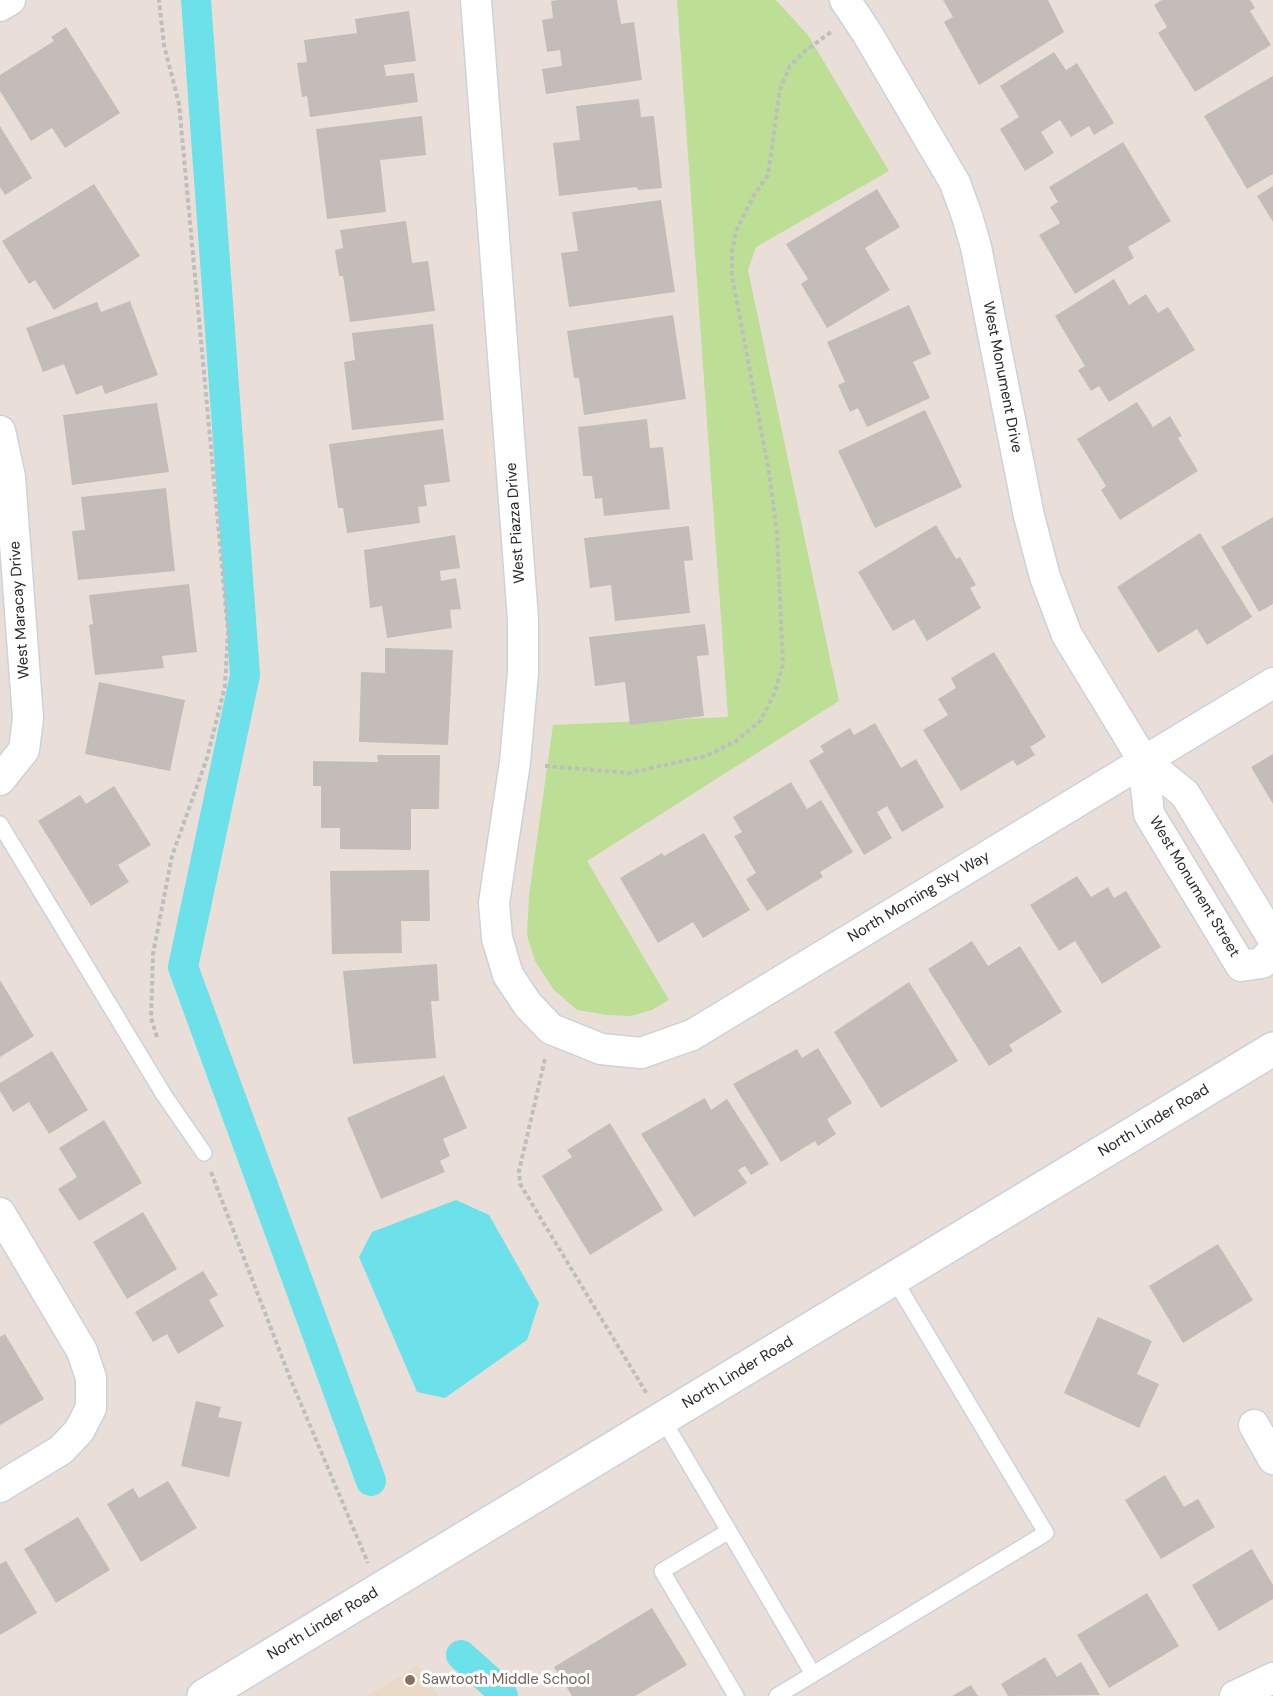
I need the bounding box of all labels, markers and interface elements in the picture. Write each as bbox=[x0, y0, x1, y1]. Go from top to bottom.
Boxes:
street label: West Monument Drive bbox=[978, 300, 1026, 454]
street label: West Piazza Drive bbox=[503, 462, 529, 584]
street label: West Maracay Drive bbox=[6, 540, 34, 680]
street label: West Monument Street bbox=[1145, 813, 1243, 961]
street label: North Morning Sky Way bbox=[845, 848, 993, 946]
street label: North Linder Road bbox=[1095, 1081, 1213, 1161]
street label: North Linder Road bbox=[679, 1333, 797, 1413]
street label: North Linder Road bbox=[264, 1584, 382, 1664]
place label: Sawtooth Middle School bbox=[422, 1671, 590, 1689]
marker: Sawtooth Middle School bbox=[403, 1673, 417, 1687]

